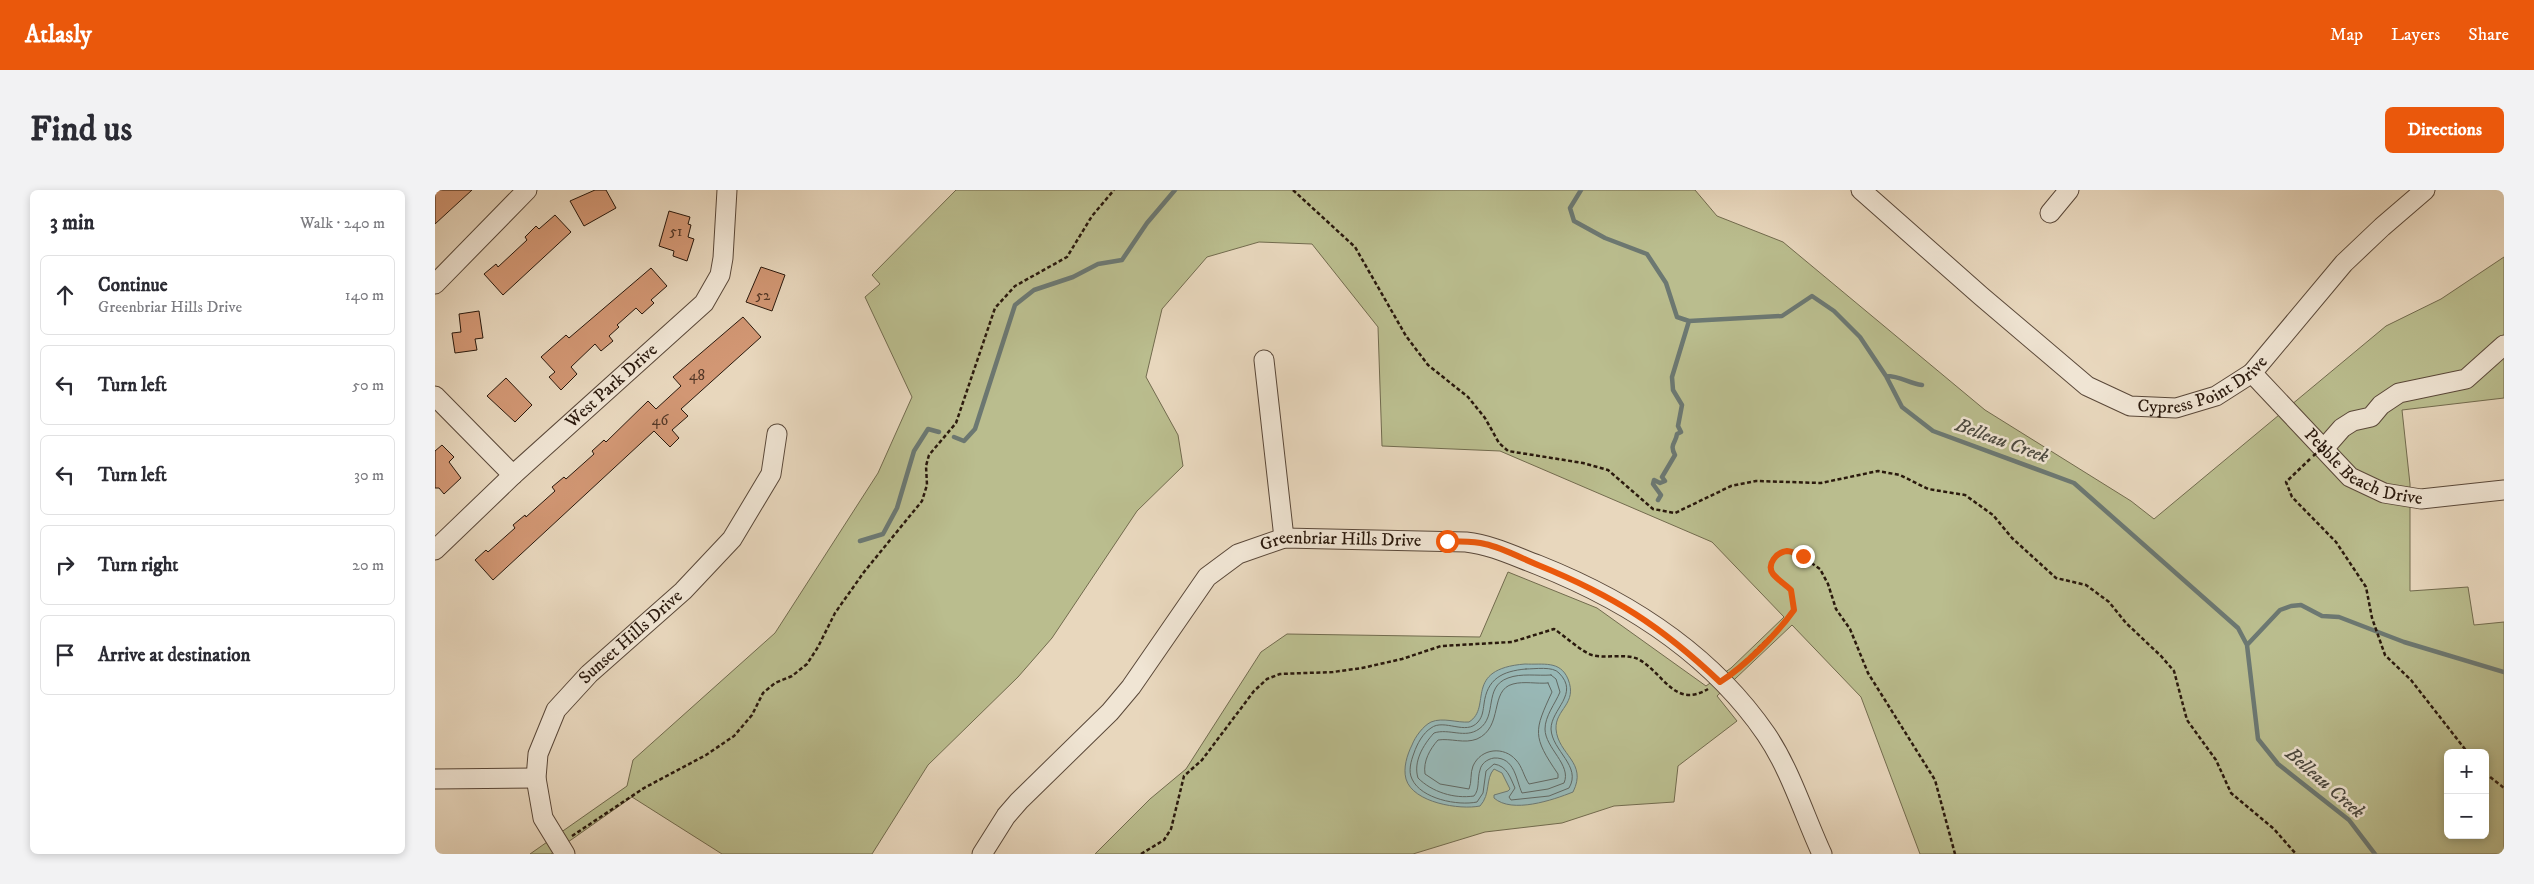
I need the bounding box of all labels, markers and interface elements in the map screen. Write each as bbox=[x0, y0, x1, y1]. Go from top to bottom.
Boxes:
text: Atlasly bbox=[25, 20, 92, 50]
text: Map bbox=[2330, 24, 2363, 46]
text: Layers bbox=[2391, 24, 2440, 46]
text: Share bbox=[2468, 24, 2509, 46]
button: Directions bbox=[2385, 107, 2504, 153]
text: Find us bbox=[30, 108, 132, 152]
text: 3 min bbox=[50, 210, 95, 236]
text: Walk · 240 m bbox=[300, 213, 385, 233]
house number: 51 bbox=[670, 222, 682, 241]
text: Continue bbox=[98, 274, 168, 297]
icon: ahead bbox=[51, 281, 79, 309]
text: 140 m bbox=[345, 285, 384, 305]
house number: 52 bbox=[756, 286, 771, 305]
text: Greenbriar Hills Drive bbox=[98, 297, 242, 317]
street label: West Park Drive bbox=[560, 339, 662, 434]
street label: Cypress Point Drive bbox=[2137, 351, 2273, 419]
house number: 48 bbox=[689, 366, 705, 385]
icon: left bbox=[51, 371, 79, 399]
text: Turn left bbox=[98, 374, 167, 397]
text: 50 m bbox=[352, 375, 384, 395]
house number: 46 bbox=[652, 411, 669, 430]
water label: Belleau Creek bbox=[1951, 413, 2052, 468]
street label: Pebble Beach Drive bbox=[2299, 424, 2424, 510]
icon: left bbox=[51, 461, 79, 489]
text: Turn left bbox=[98, 464, 167, 487]
text: 30 m bbox=[354, 465, 384, 485]
street label: Greenbriar Hills Drive bbox=[1257, 527, 1422, 557]
route start bbox=[1436, 530, 1459, 553]
route end bbox=[1792, 545, 1815, 568]
icon: right bbox=[51, 551, 79, 579]
text: Turn right bbox=[98, 554, 178, 577]
text: 20 m bbox=[352, 555, 384, 575]
street label: Sunset Hills Drive bbox=[574, 585, 687, 689]
icon: arrive bbox=[51, 641, 79, 669]
text: Arrive at destination bbox=[98, 644, 250, 667]
water label: Belleau Creek bbox=[2280, 742, 2369, 824]
map controls bbox=[2444, 749, 2489, 839]
button: + bbox=[2444, 749, 2489, 794]
button: − bbox=[2444, 794, 2489, 839]

